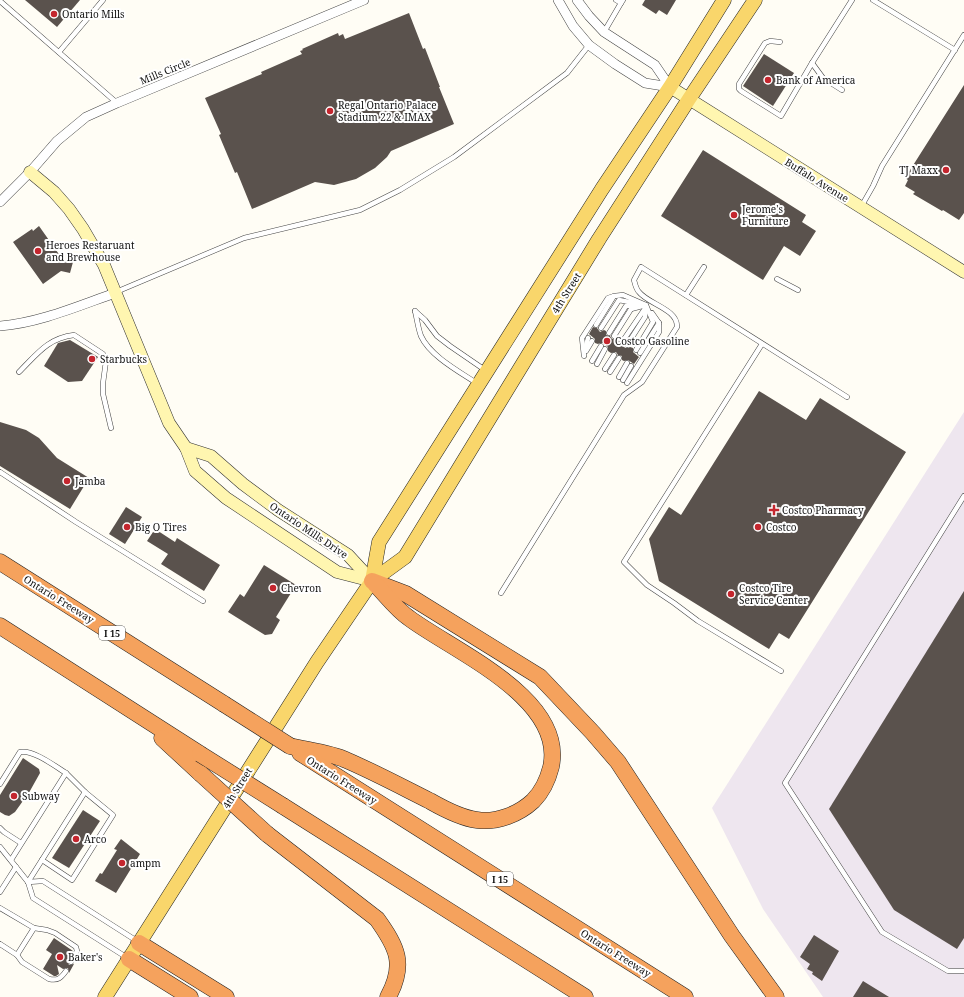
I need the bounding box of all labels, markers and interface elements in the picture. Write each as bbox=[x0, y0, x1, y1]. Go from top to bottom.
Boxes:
place label: Ontario Mills bbox=[62, 7, 125, 21]
marker: Ontario Mills bbox=[49, 9, 59, 19]
street label: Mills Circle bbox=[138, 55, 192, 87]
place label: Bank of America bbox=[776, 73, 856, 87]
marker: Bank of America bbox=[763, 75, 773, 85]
place label: Regal Ontario Palace Stadium 22 & IMAX bbox=[338, 98, 437, 124]
marker: Regal Ontario Palace Stadium 22 & IMAX bbox=[325, 106, 335, 116]
street label: Buffalo Avenue bbox=[782, 155, 852, 205]
place label: TJ Maxx bbox=[899, 163, 938, 177]
marker: TJ Maxx bbox=[941, 165, 951, 175]
place label: Jerome's Furniture bbox=[741, 202, 789, 228]
marker: Jerome's Furniture bbox=[729, 210, 739, 220]
place label: Heroes Restaruant and Brewhouse bbox=[46, 238, 135, 264]
marker: Heroes Restaruant and Brewhouse bbox=[33, 246, 43, 256]
street label: 4th Street bbox=[548, 269, 584, 316]
place label: Costco Gasoline bbox=[615, 334, 689, 348]
marker: Costco Gasoline bbox=[602, 336, 612, 346]
place label: Starbucks bbox=[100, 352, 148, 366]
marker: Starbucks bbox=[87, 354, 97, 364]
place label: Jamba bbox=[74, 474, 106, 488]
marker: Jamba bbox=[62, 476, 72, 486]
street label: Ontario Mills Drive bbox=[267, 499, 351, 561]
place label: Costco Pharmacy bbox=[782, 503, 864, 517]
marker: Costco Pharmacy bbox=[769, 505, 779, 515]
place label: Big O Tires bbox=[135, 520, 187, 534]
place label: Costco bbox=[766, 520, 797, 534]
marker: Big O Tires bbox=[122, 522, 132, 532]
marker: Costco bbox=[753, 522, 763, 532]
street label: Ontario Freeway bbox=[21, 572, 97, 626]
place label: Chevron bbox=[281, 581, 322, 595]
place label: Costco Tire Service Center bbox=[739, 581, 808, 607]
marker: Chevron bbox=[268, 583, 278, 593]
marker: Costco Tire Service Center bbox=[726, 589, 736, 599]
road number: I 15 bbox=[99, 626, 125, 640]
street label: Ontario Freeway bbox=[304, 753, 380, 807]
street label: 4th Street bbox=[219, 764, 255, 811]
place label: Subway bbox=[22, 789, 60, 803]
marker: Subway bbox=[9, 791, 19, 801]
place label: Arco bbox=[84, 832, 107, 846]
marker: Arco bbox=[71, 834, 81, 844]
place label: ampm bbox=[130, 856, 161, 870]
marker: ampm bbox=[117, 858, 127, 868]
road number: I 15 bbox=[487, 872, 513, 886]
street label: Ontario Freeway bbox=[578, 926, 654, 980]
place label: Baker's bbox=[68, 950, 103, 964]
marker: Baker's bbox=[55, 952, 65, 962]

